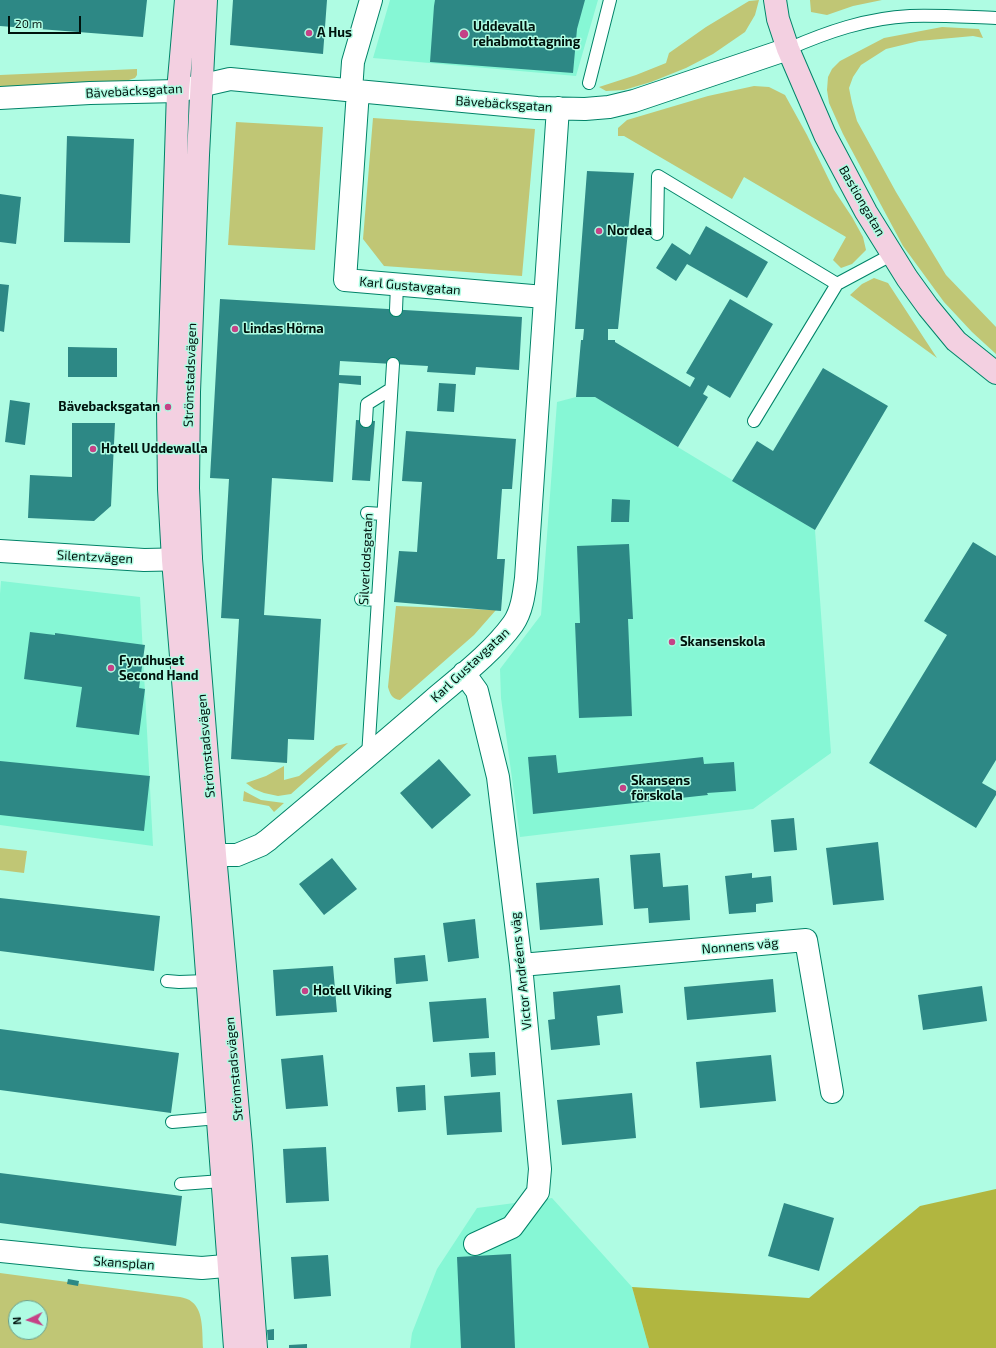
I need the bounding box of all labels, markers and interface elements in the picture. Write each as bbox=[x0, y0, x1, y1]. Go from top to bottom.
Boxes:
scale bar bbox=[10, 8, 83, 34]
text: 20 m bbox=[15, 16, 42, 30]
place label: Uddevalla rehabmottagning bbox=[473, 19, 580, 50]
place label: A Hus bbox=[317, 25, 352, 41]
marker: A Hus bbox=[304, 28, 314, 38]
marker: Uddevalla rehabmottagning bbox=[458, 28, 470, 40]
street label: Bävebäcksgatan bbox=[85, 81, 183, 101]
street label: Bävebäcksgatan bbox=[455, 93, 553, 115]
street label: Bastiongatan bbox=[836, 163, 888, 239]
place label: Nordea bbox=[607, 223, 652, 239]
marker: Nordea bbox=[594, 226, 604, 236]
street label: Karl Gustavgatan bbox=[359, 274, 461, 298]
place label: Lindas Hörna bbox=[243, 321, 324, 337]
street label: Strömstadsvägen bbox=[180, 323, 200, 427]
marker: Lindas Hörna bbox=[230, 324, 240, 334]
place label: Bävebacksgatan bbox=[58, 399, 160, 415]
marker: Bävebacksgatan bbox=[163, 402, 173, 412]
place label: Hotell Uddewalla bbox=[101, 441, 208, 457]
marker: Hotell Uddewalla bbox=[88, 444, 98, 454]
street label: Silverlodsgatan bbox=[356, 512, 376, 606]
street label: Silentzvägen bbox=[57, 547, 133, 567]
street label: Karl Gustavgatan bbox=[427, 625, 513, 705]
place label: Skansenskola bbox=[680, 634, 765, 650]
marker: Skansenskola bbox=[667, 637, 677, 647]
place label: Fyndhuset Second Hand bbox=[119, 653, 199, 684]
marker: Fyndhuset Second Hand bbox=[106, 663, 116, 673]
street label: Strömstadsvägen bbox=[194, 693, 218, 799]
place label: Skansens förskola bbox=[631, 773, 690, 804]
marker: Skansens förskola bbox=[618, 783, 628, 793]
street label: Victor Andréens väg bbox=[507, 911, 535, 1031]
street label: Nonnens väg bbox=[701, 935, 779, 957]
place label: Hotell Viking bbox=[313, 983, 392, 999]
marker: Hotell Viking bbox=[300, 986, 310, 996]
street label: Strömstadsvägen bbox=[222, 1016, 246, 1122]
street label: Skansplan bbox=[93, 1253, 155, 1273]
north arrow bbox=[8, 1300, 48, 1340]
text: N bbox=[10, 1316, 23, 1325]

